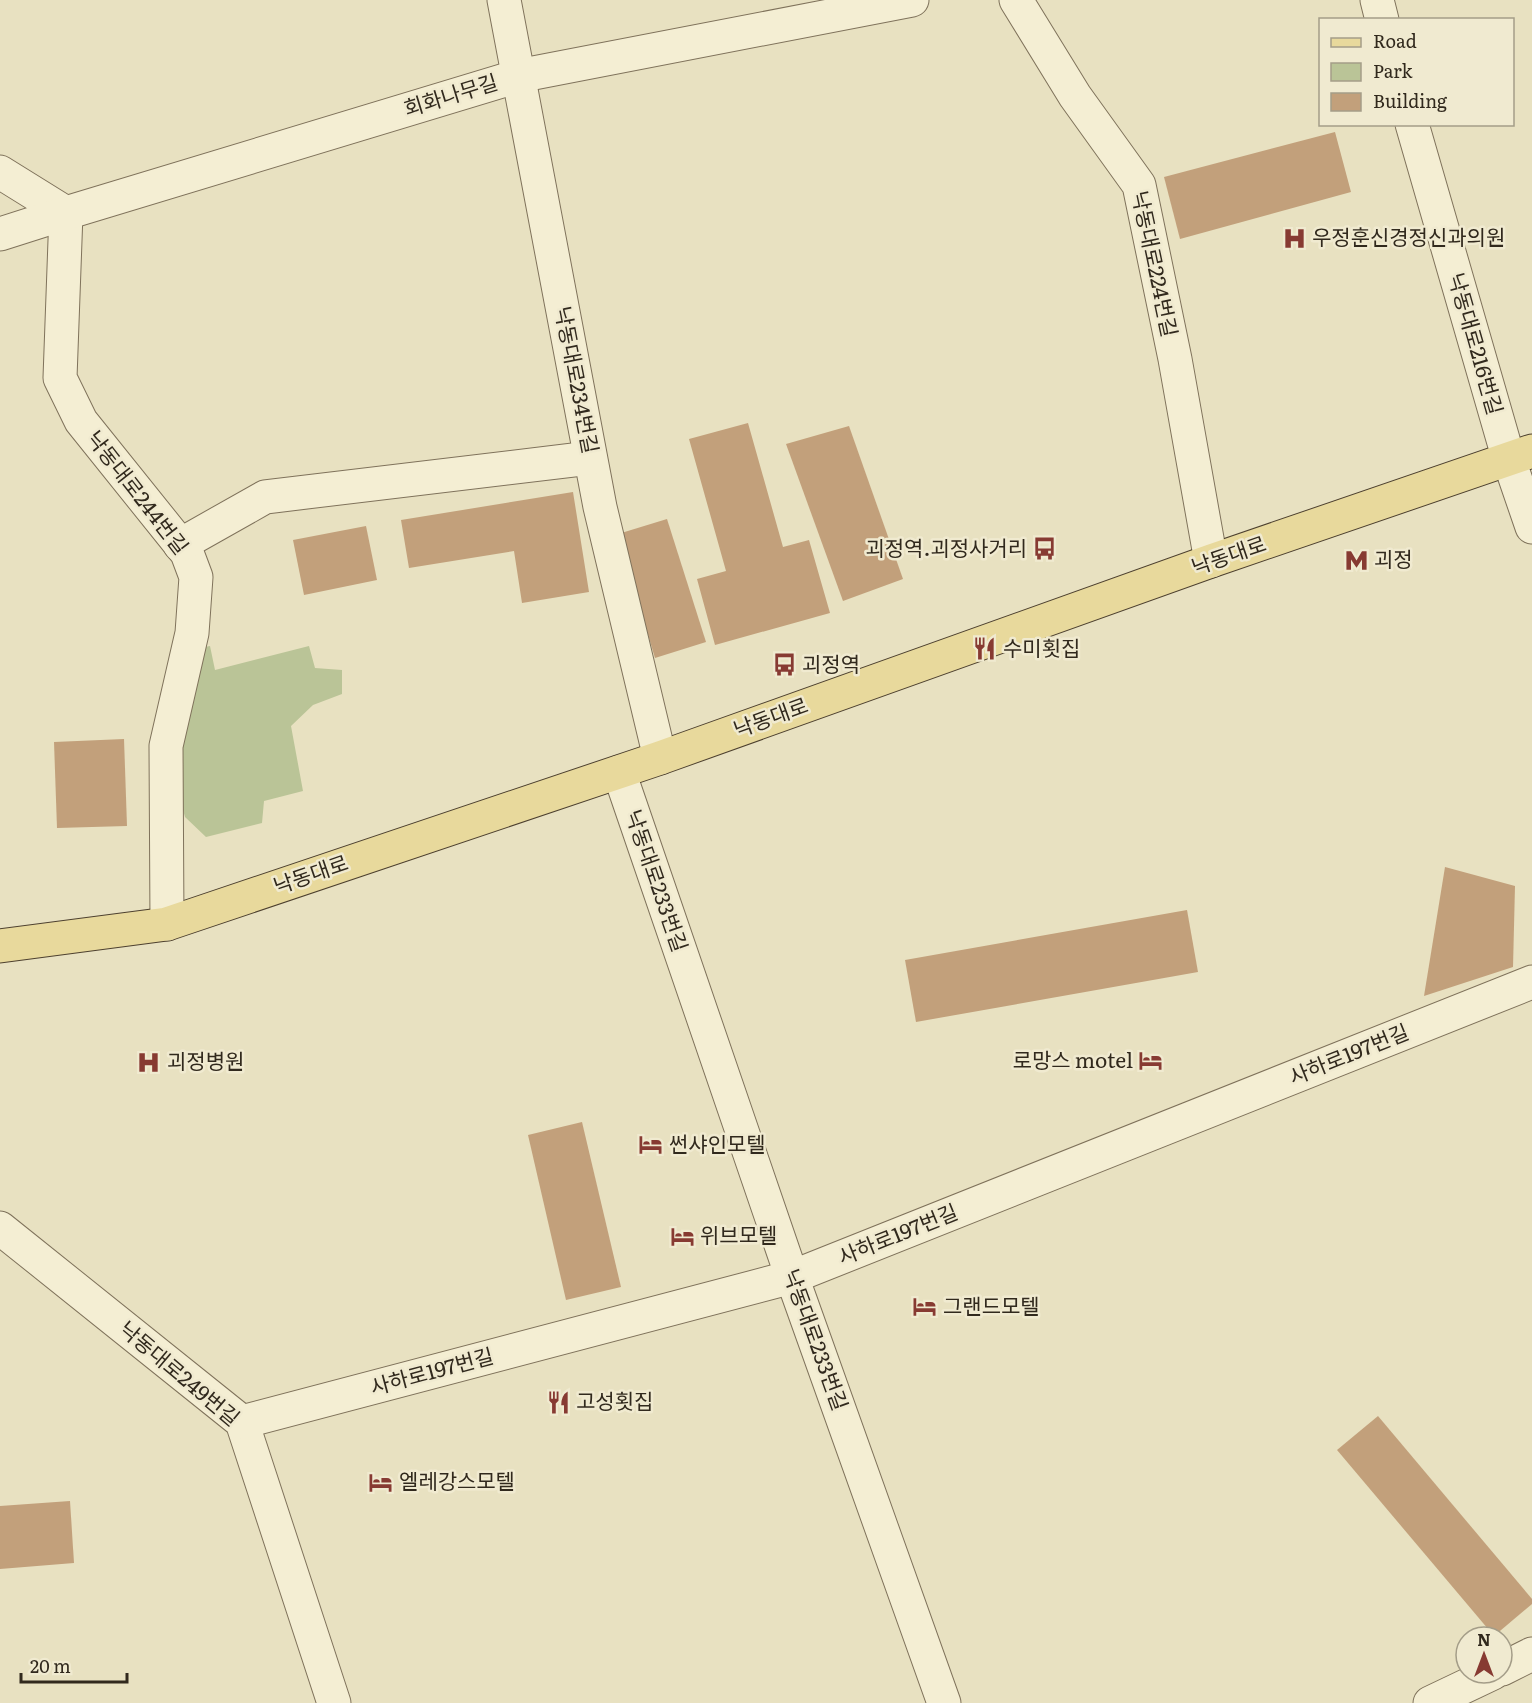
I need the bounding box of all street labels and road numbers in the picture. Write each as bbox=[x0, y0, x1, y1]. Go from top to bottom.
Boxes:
street label: 회화나무길 bbox=[400, 65, 501, 123]
street label: 낙동대로224번길 bbox=[1126, 187, 1187, 339]
street label: 낙동대로216번길 bbox=[1442, 269, 1512, 418]
street label: 낙동대로234번길 bbox=[549, 303, 608, 456]
street label: 낙동대로244번길 bbox=[81, 423, 197, 560]
street label: 낙동대로 bbox=[1187, 526, 1270, 581]
street label: 낙동대로 bbox=[729, 688, 812, 743]
street label: 낙동대로233번길 bbox=[620, 805, 697, 956]
street label: 낙동대로 bbox=[269, 845, 352, 900]
street label: 사하로197번길 bbox=[1284, 1015, 1413, 1091]
street label: 사하로197번길 bbox=[833, 1195, 962, 1271]
street label: 낙동대로233번길 bbox=[777, 1264, 857, 1414]
street label: 낙동대로249번길 bbox=[114, 1312, 248, 1432]
street label: 사하로197번길 bbox=[366, 1338, 496, 1401]

